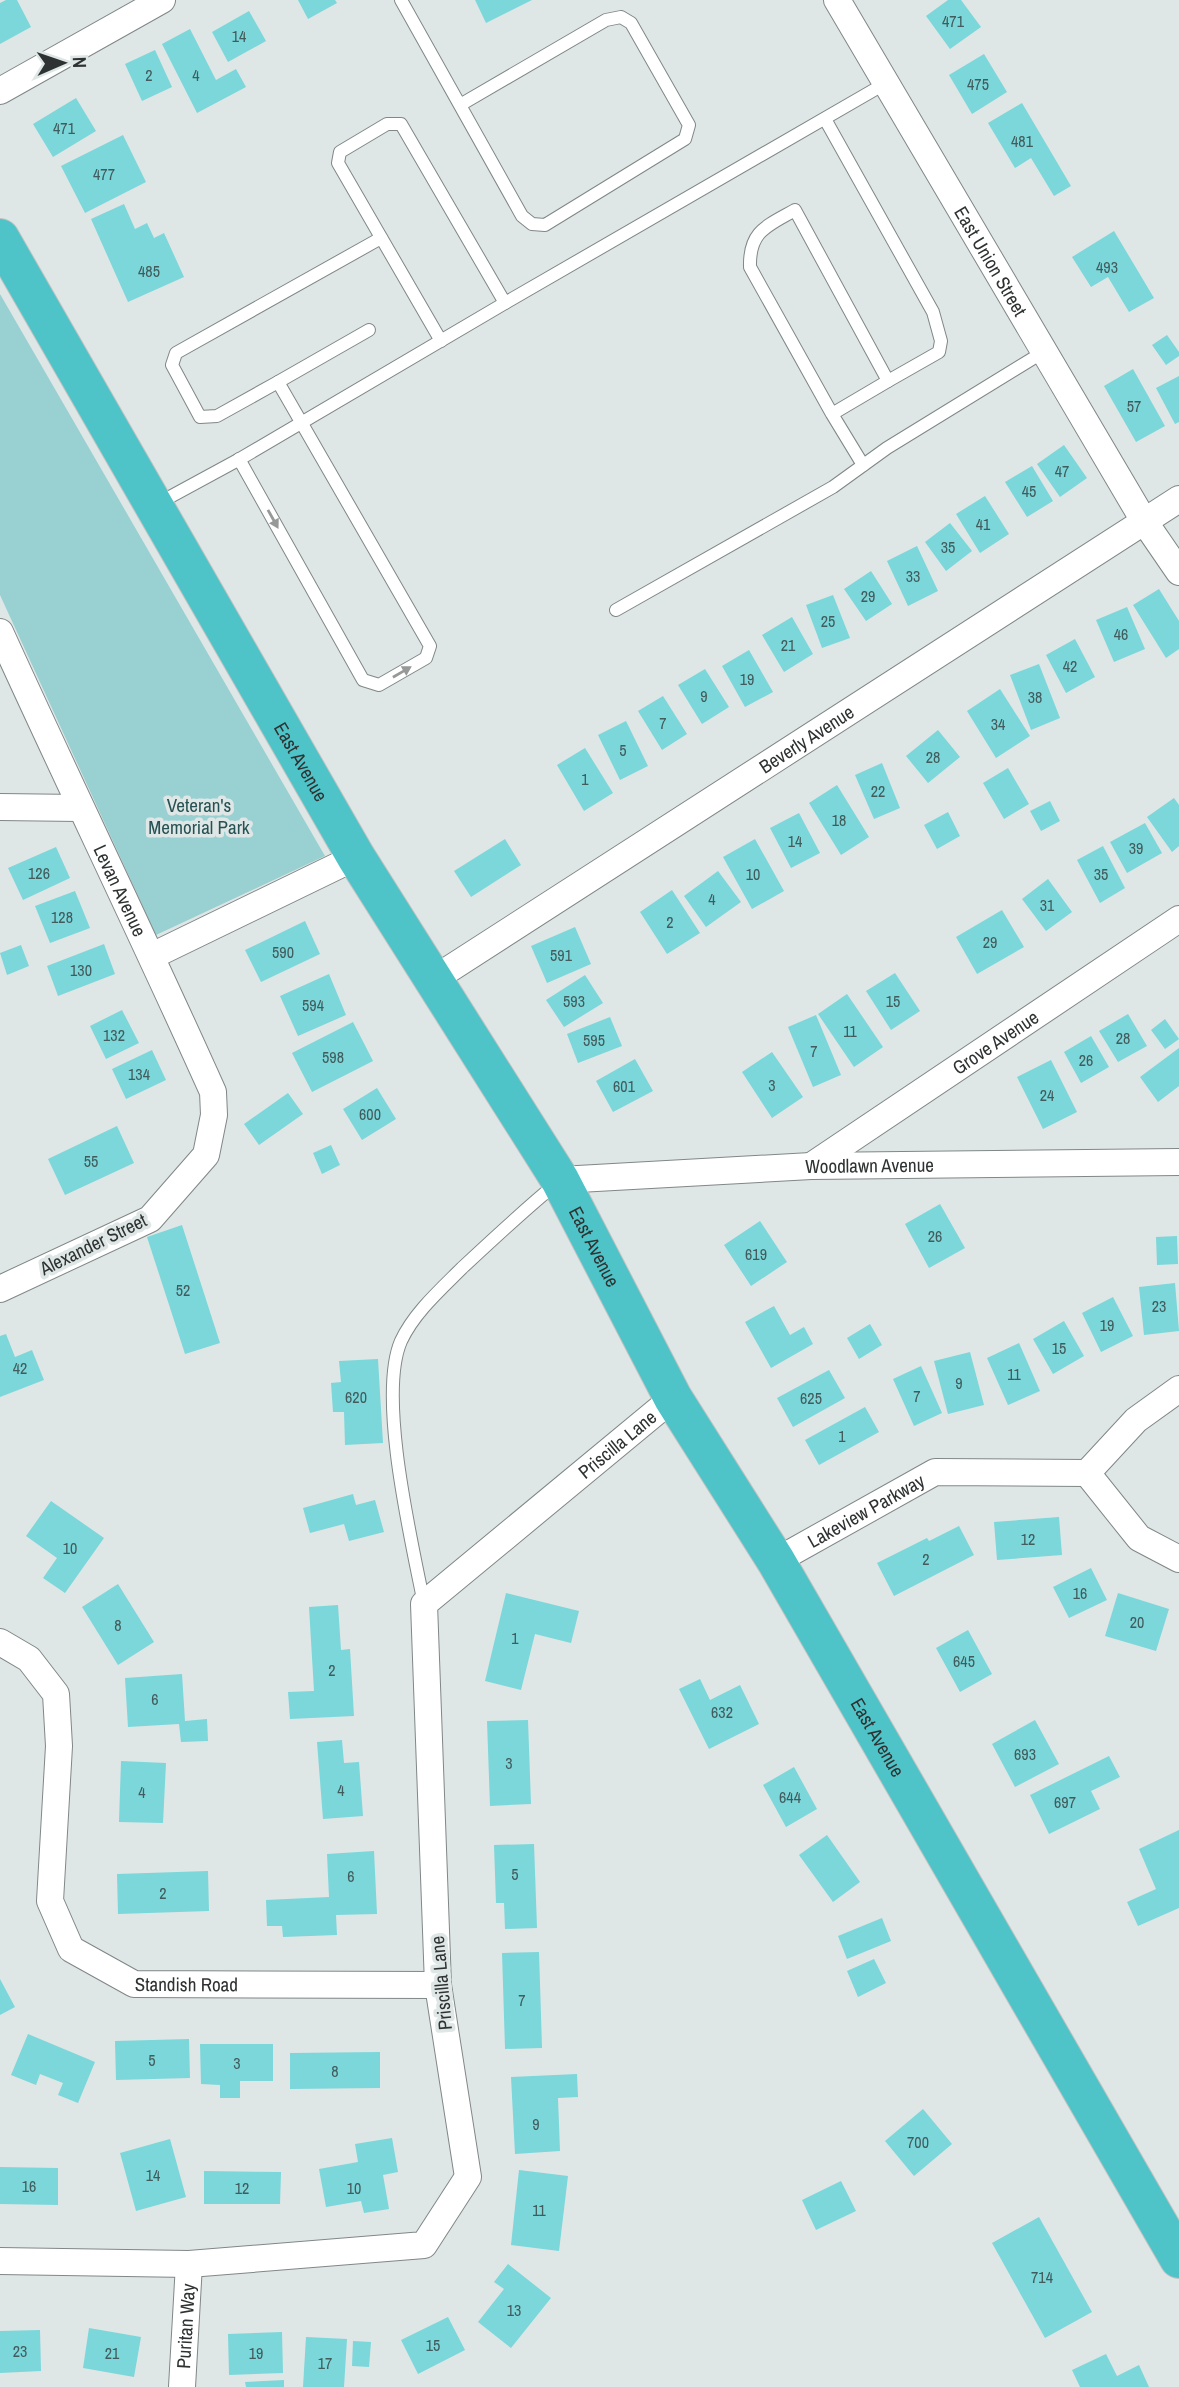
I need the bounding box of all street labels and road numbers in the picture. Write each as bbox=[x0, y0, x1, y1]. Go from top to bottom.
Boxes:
street label: East Union Street bbox=[948, 201, 1034, 321]
street label: Beverly Avenue bbox=[754, 699, 859, 779]
street label: East Avenue bbox=[268, 717, 334, 806]
street label: Levan Avenue bbox=[87, 840, 153, 941]
street label: Grove Avenue bbox=[947, 1004, 1043, 1081]
street label: Woodlawn Avenue bbox=[805, 1152, 934, 1179]
street label: East Avenue bbox=[563, 1202, 626, 1291]
street label: Alexander Street bbox=[34, 1207, 151, 1282]
street label: Priscilla Lane bbox=[572, 1404, 662, 1484]
street label: Lakeview Parkway bbox=[803, 1467, 929, 1554]
street label: East Avenue bbox=[845, 1693, 911, 1782]
street label: Priscilla Lane bbox=[424, 1935, 458, 2031]
street label: Standish Road bbox=[135, 1971, 238, 1997]
street label: Puritan Way bbox=[170, 2283, 201, 2369]

